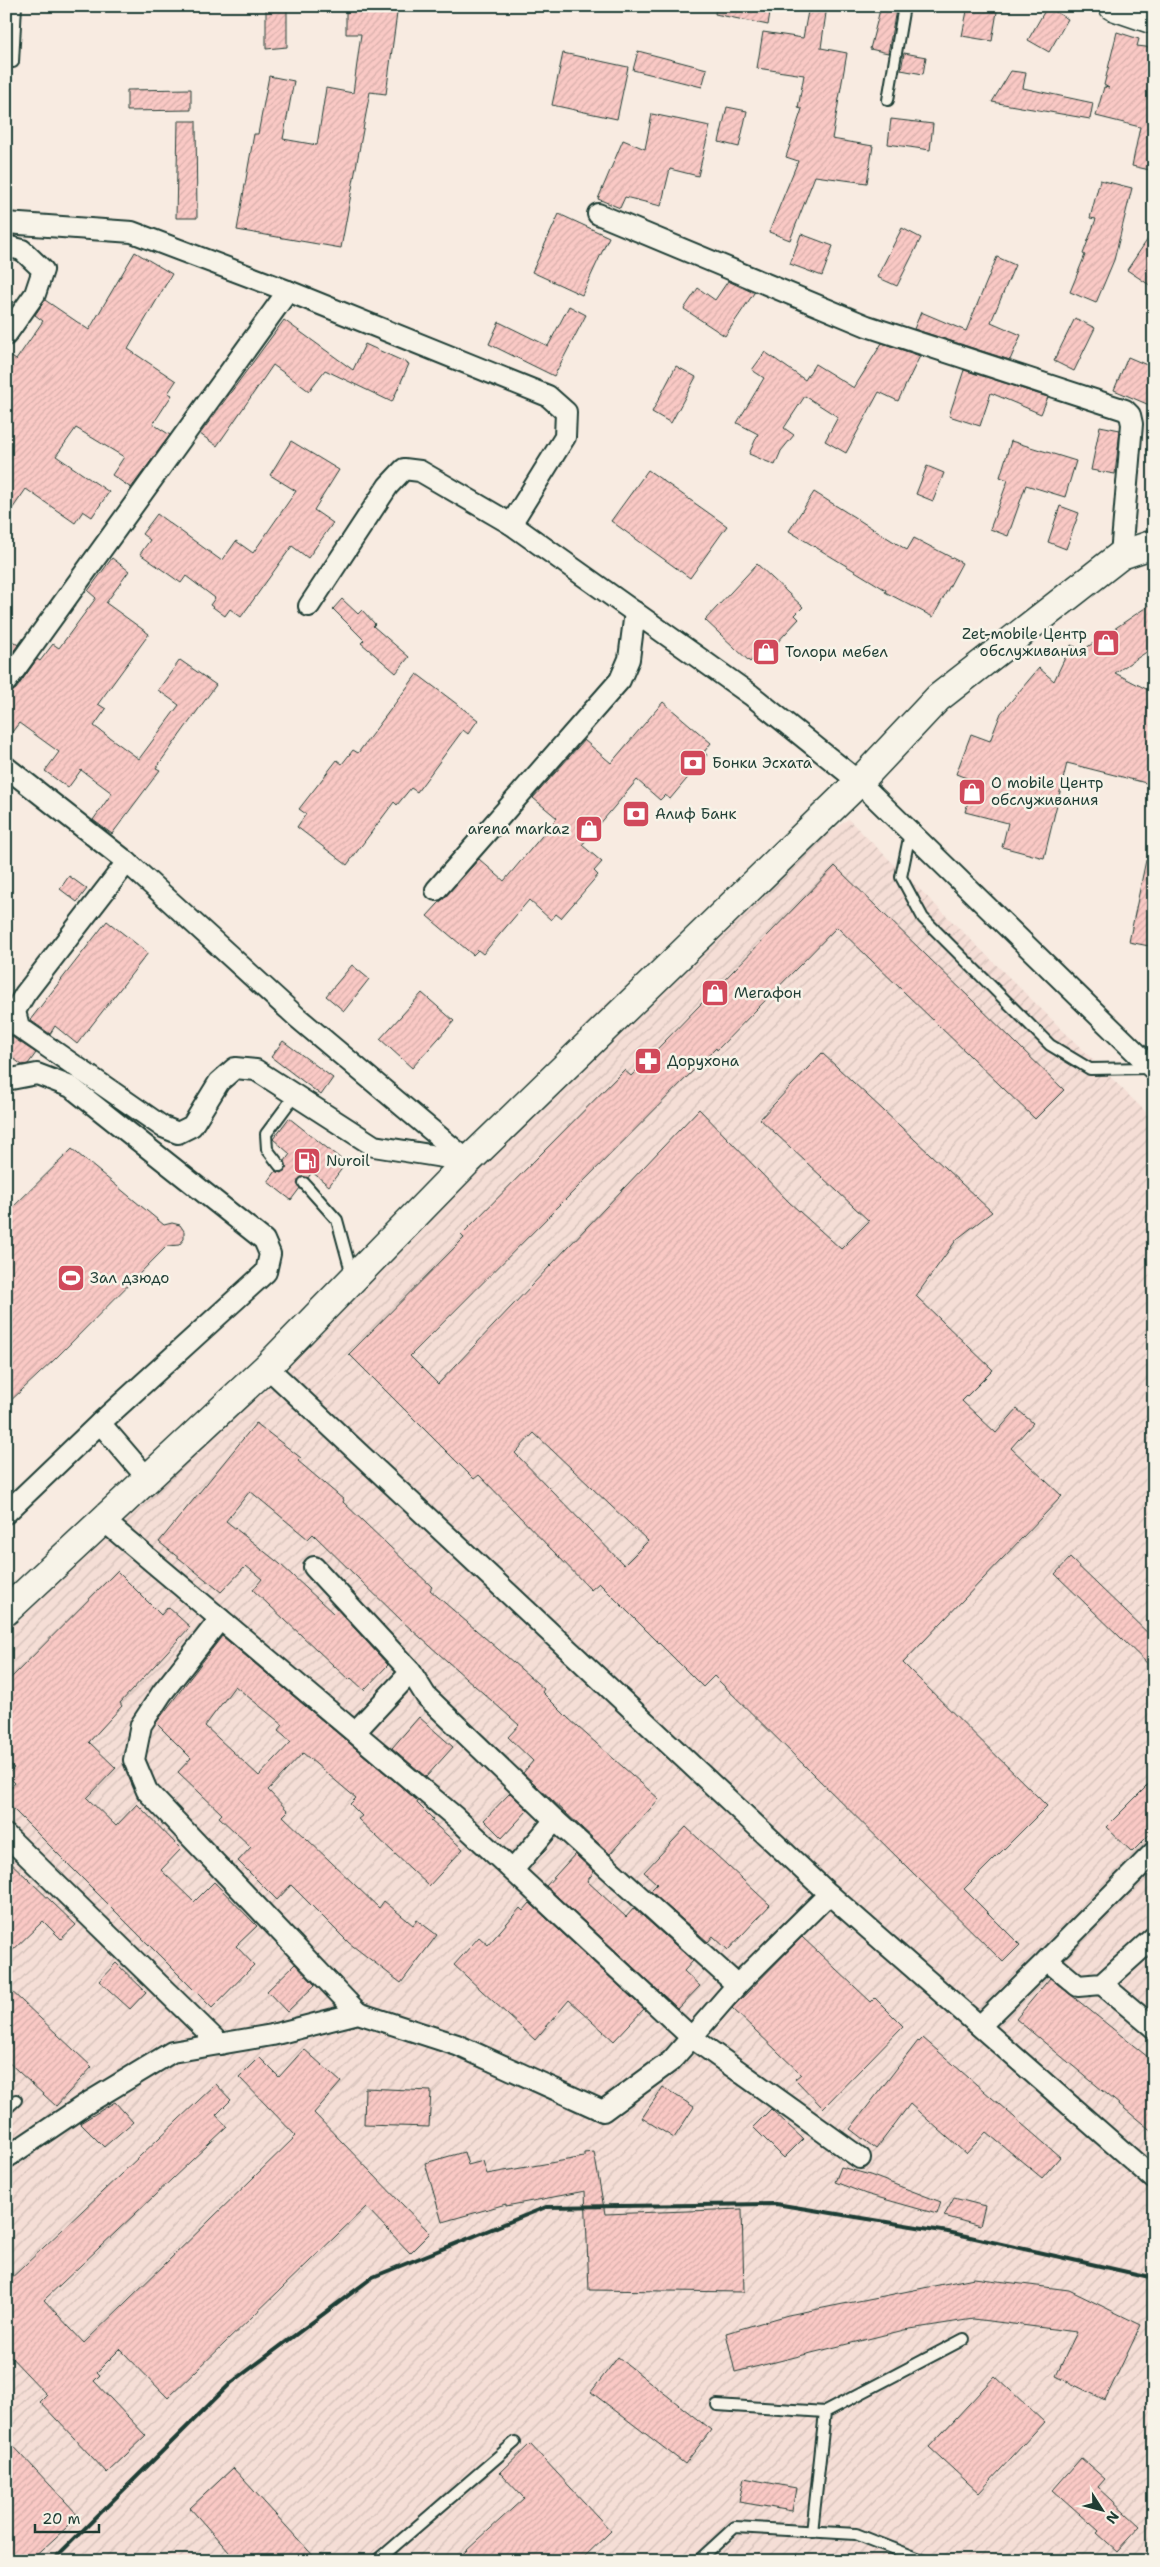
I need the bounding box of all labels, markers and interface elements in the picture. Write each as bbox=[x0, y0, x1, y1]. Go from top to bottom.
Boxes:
place label: Zet-mobile Центр обслуживания bbox=[962, 624, 1087, 661]
shop icon: Zet-mobile Центр обслуживания bbox=[1091, 628, 1121, 658]
shop icon: Толори мебел bbox=[751, 637, 781, 667]
place label: Толори мебел bbox=[785, 642, 889, 662]
bank icon: Бонки Эсхата bbox=[678, 748, 708, 778]
place label: Бонки Эсхата bbox=[712, 753, 813, 773]
place label: O mobile Центр обслуживания bbox=[991, 773, 1103, 810]
shop icon: O mobile Центр обслуживания bbox=[957, 777, 987, 807]
bank icon: Алиф Банк bbox=[621, 799, 651, 829]
place label: Алиф Банк bbox=[655, 804, 736, 824]
shop icon: arena markaz bbox=[574, 814, 604, 844]
place label: arena markaz bbox=[468, 819, 570, 839]
shop icon: Мегафон bbox=[700, 978, 730, 1008]
place label: Мегафон bbox=[734, 983, 802, 1003]
pharmacy icon: Дорухона bbox=[633, 1046, 663, 1076]
place label: Дорухона bbox=[667, 1051, 740, 1071]
fuel station icon: Nuroil bbox=[292, 1146, 322, 1176]
place label: Nuroil bbox=[326, 1151, 370, 1171]
sports icon: Зал дзюдо bbox=[56, 1263, 86, 1293]
place label: Зал дзюдо bbox=[90, 1268, 169, 1288]
north arrow bbox=[1078, 2484, 1128, 2534]
scale bar bbox=[35, 2502, 99, 2534]
text: N bbox=[1102, 2508, 1123, 2527]
text: 20 m bbox=[42, 2509, 81, 2529]

